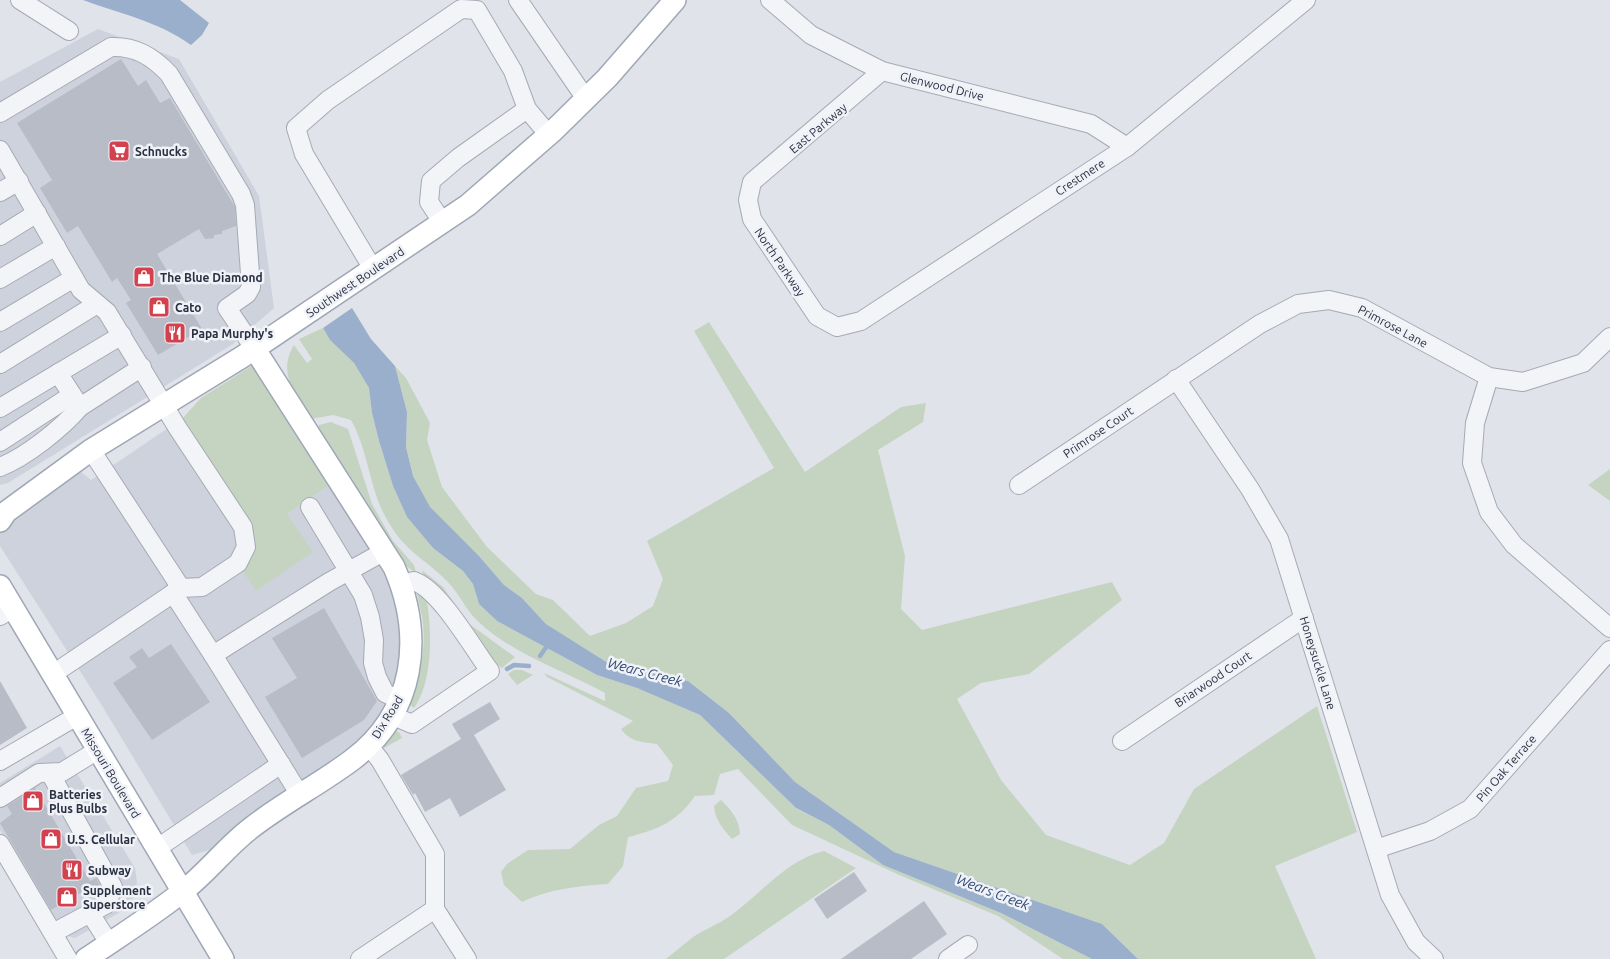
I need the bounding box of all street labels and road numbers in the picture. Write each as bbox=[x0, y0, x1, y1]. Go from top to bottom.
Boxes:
street label: Glenwood Drive bbox=[899, 69, 985, 103]
street label: East Parkway bbox=[787, 100, 849, 156]
street label: Crestmere bbox=[1053, 156, 1107, 198]
street label: North Parkway bbox=[752, 225, 808, 299]
street label: Southwest Boulevard bbox=[304, 244, 406, 320]
street label: Primrose Lane bbox=[1356, 302, 1430, 350]
street label: Primrose Court bbox=[1061, 404, 1136, 460]
street label: Honeysuckle Lane bbox=[1298, 615, 1338, 711]
street label: Briarwood Court bbox=[1172, 648, 1254, 709]
street label: Dix Road bbox=[369, 693, 405, 741]
street label: Missouri Boulevard bbox=[79, 726, 143, 820]
street label: Pin Oak Terrace bbox=[1473, 732, 1539, 804]

